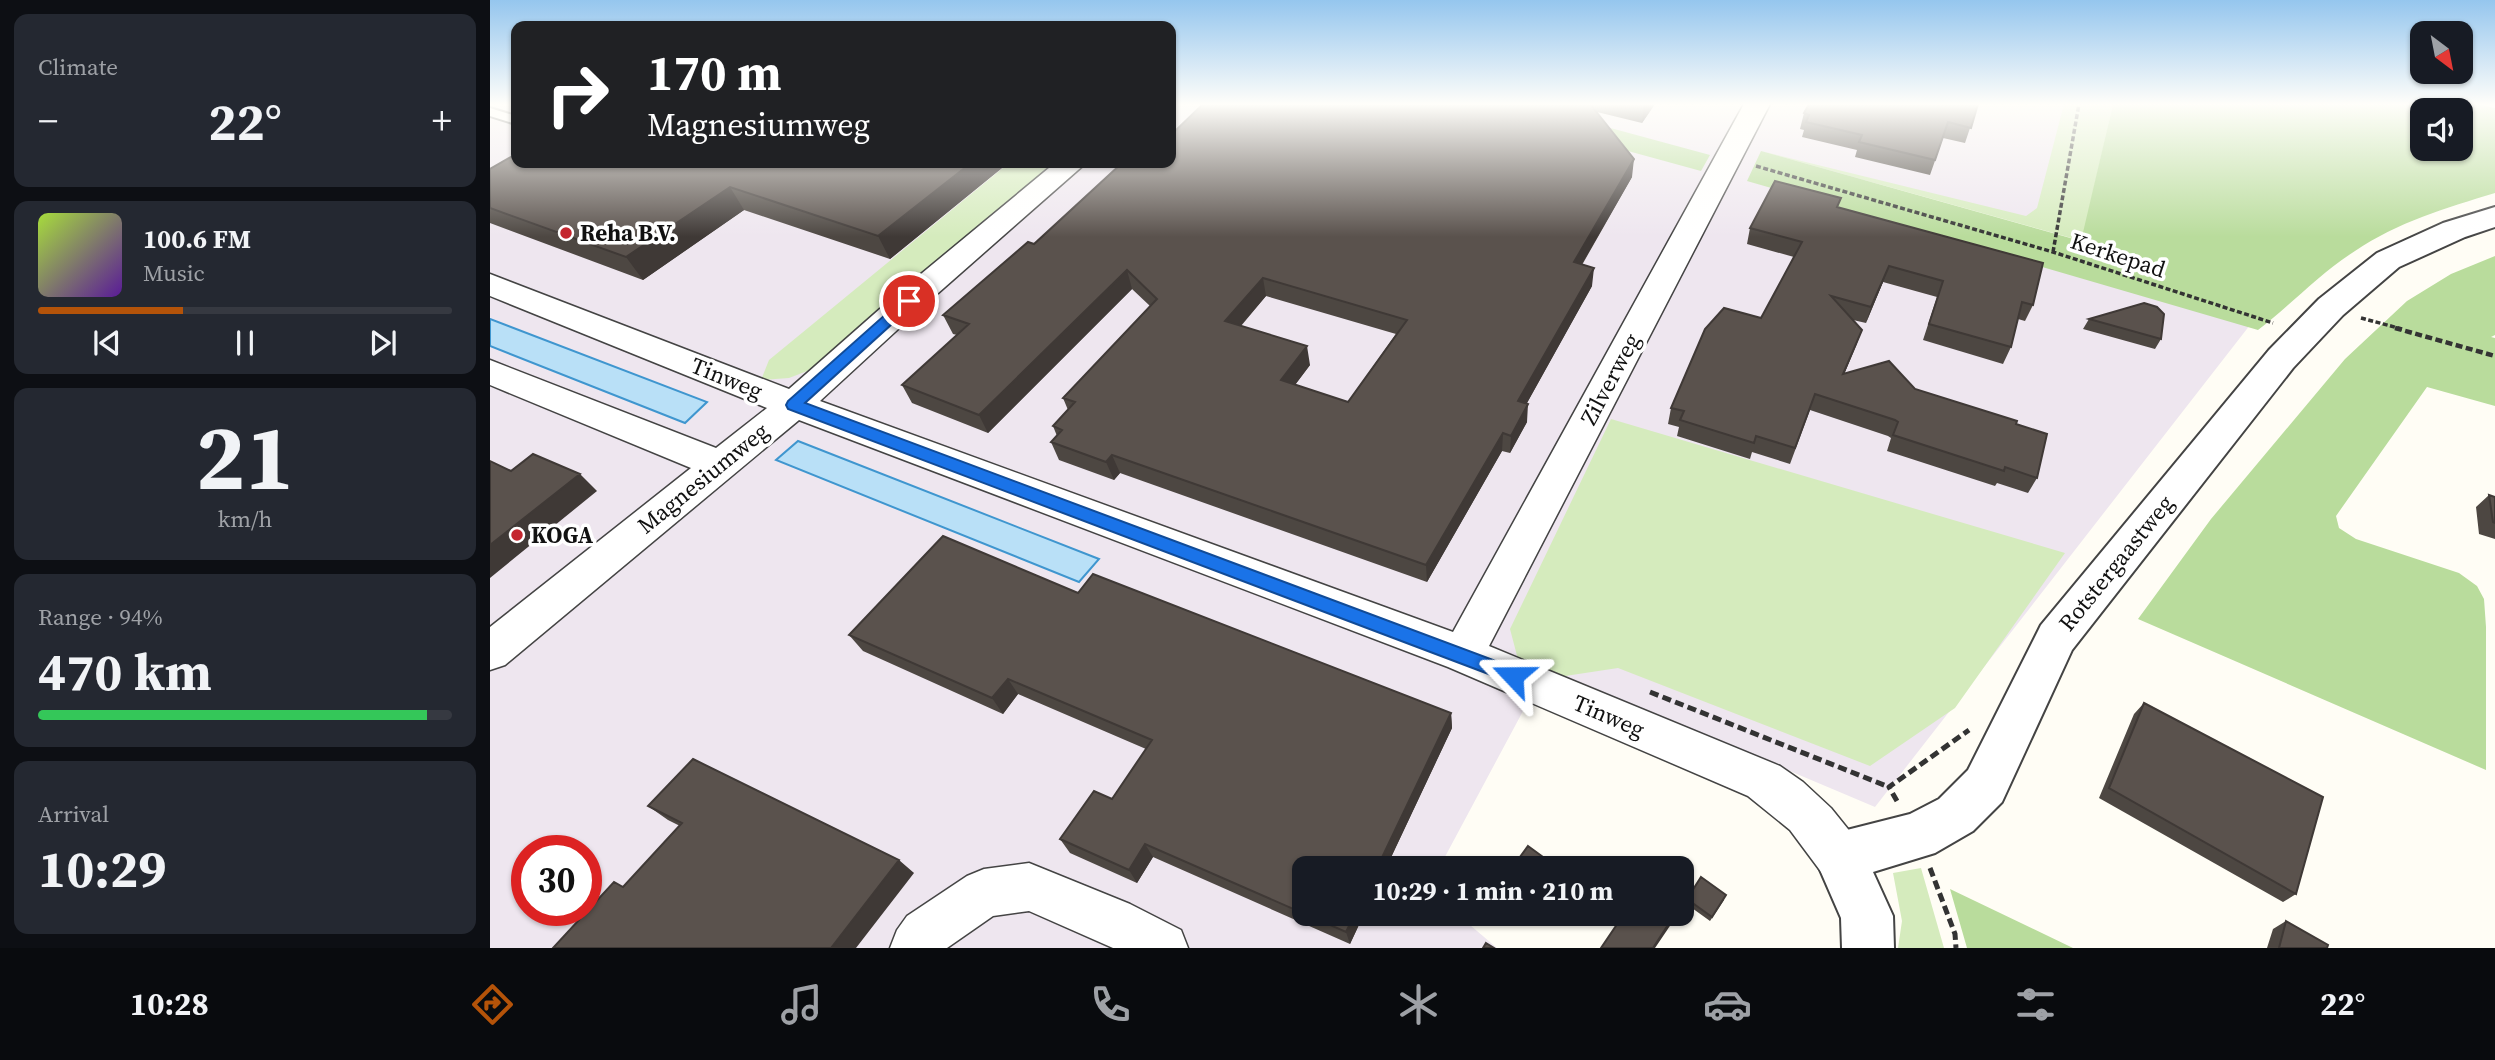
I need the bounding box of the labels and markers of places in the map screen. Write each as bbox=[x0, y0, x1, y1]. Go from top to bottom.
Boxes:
place label: Reha B.V. bbox=[580, 217, 676, 249]
marker: Reha B.V. bbox=[558, 225, 574, 241]
pin bbox=[879, 271, 939, 331]
place label: KOGA bbox=[531, 519, 594, 551]
marker: KOGA bbox=[509, 527, 525, 543]

